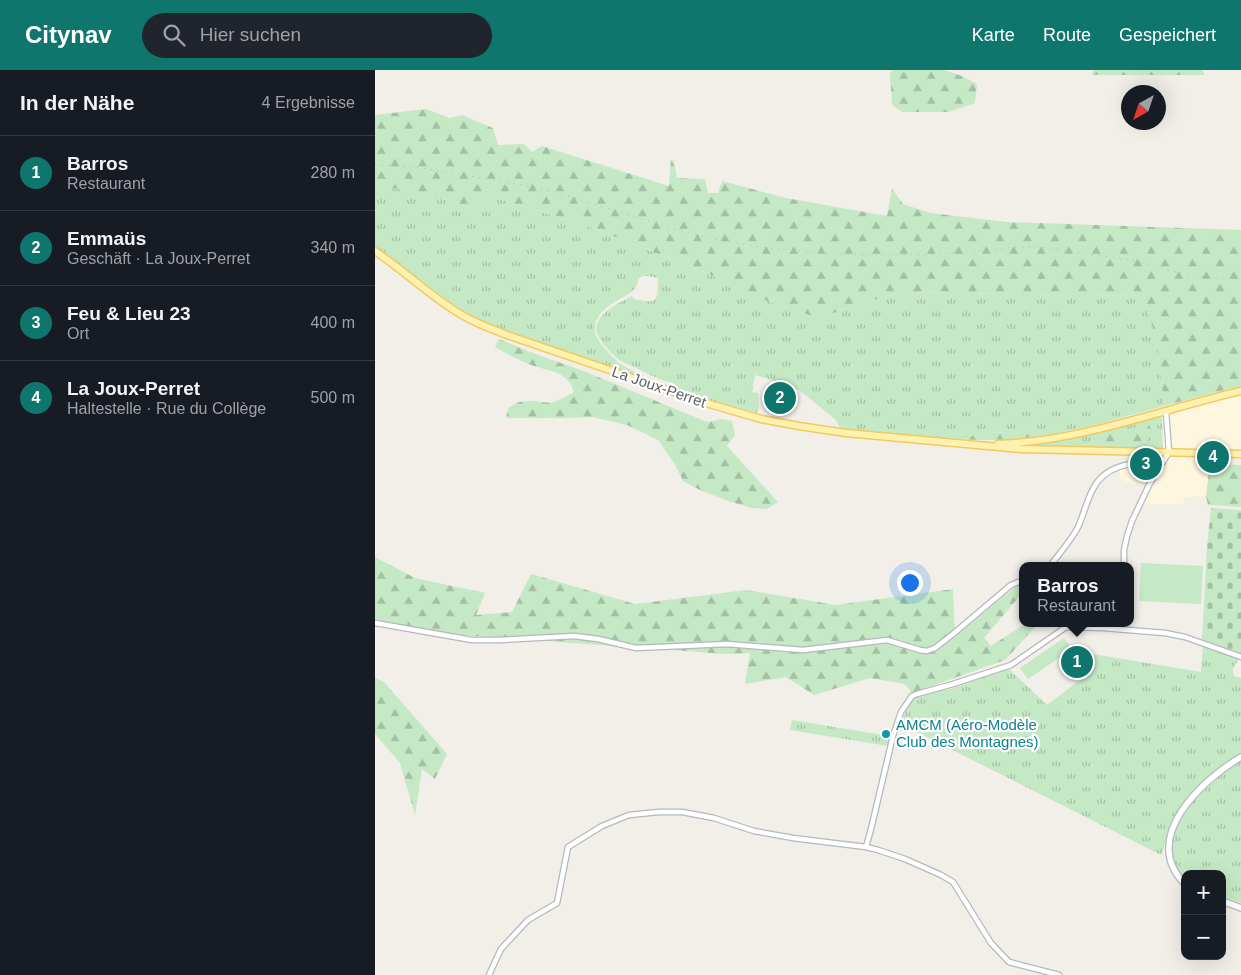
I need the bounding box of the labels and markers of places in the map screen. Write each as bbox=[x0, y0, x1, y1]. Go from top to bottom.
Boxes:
pin: 2 bbox=[764, 379, 796, 417]
pin: 4 bbox=[1197, 438, 1229, 476]
pin: 3 bbox=[1130, 445, 1162, 483]
pin: 1 bbox=[1061, 643, 1093, 681]
place label: AMCM (Aéro-Modèle Club des Montagnes) bbox=[896, 716, 1039, 750]
marker: AMCM (Aéro-Modèle Club des Montagnes) bbox=[880, 728, 892, 740]

